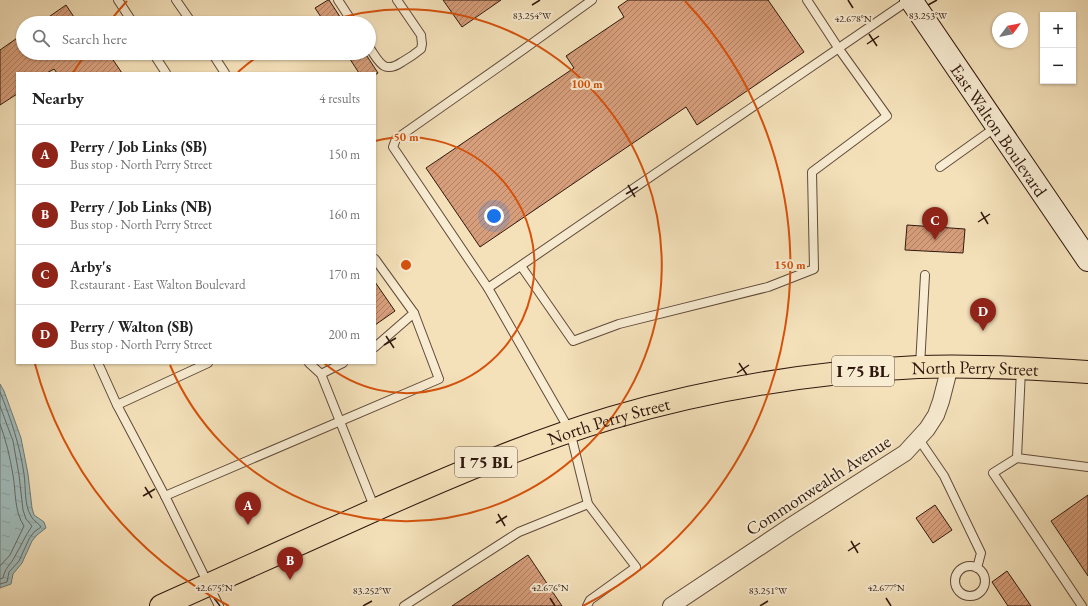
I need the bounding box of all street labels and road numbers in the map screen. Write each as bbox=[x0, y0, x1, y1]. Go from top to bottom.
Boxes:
street label: East Walton Boulevard bbox=[946, 59, 1053, 202]
street label: North Perry Street bbox=[911, 355, 1039, 380]
road number: I 75 BL bbox=[832, 356, 894, 386]
street label: North Perry Street bbox=[544, 391, 672, 450]
street label: Commonwealth Avenue bbox=[741, 430, 895, 540]
road number: I 75 BL bbox=[455, 447, 517, 477]

